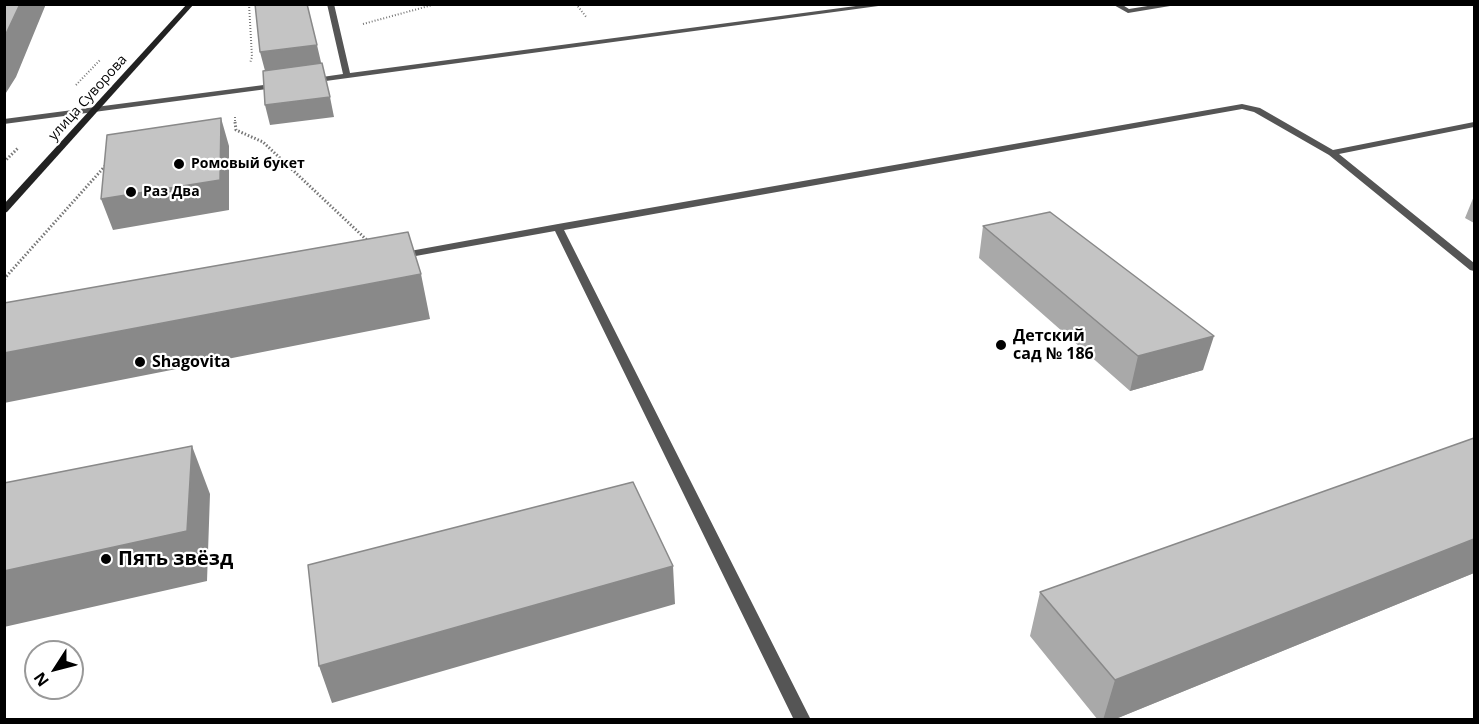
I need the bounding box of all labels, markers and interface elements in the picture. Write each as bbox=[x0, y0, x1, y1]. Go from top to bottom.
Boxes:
street label: улица Суворова bbox=[45, 52, 131, 144]
place label: Ромовый букет bbox=[191, 156, 305, 172]
marker: Ромовый букет bbox=[172, 157, 186, 171]
place label: Раз Два bbox=[143, 184, 200, 200]
marker: Раз Два bbox=[124, 185, 138, 199]
place label: Детский сад № 186 bbox=[1013, 326, 1094, 364]
marker: Детский сад № 186 bbox=[994, 338, 1008, 352]
place label: Shagovita bbox=[152, 352, 231, 372]
marker: Shagovita bbox=[133, 355, 147, 369]
place label: Пять звёзд bbox=[118, 547, 233, 571]
marker: Пять звёзд bbox=[99, 552, 113, 566]
north arrow bbox=[24, 640, 84, 700]
text: N bbox=[28, 668, 54, 691]

